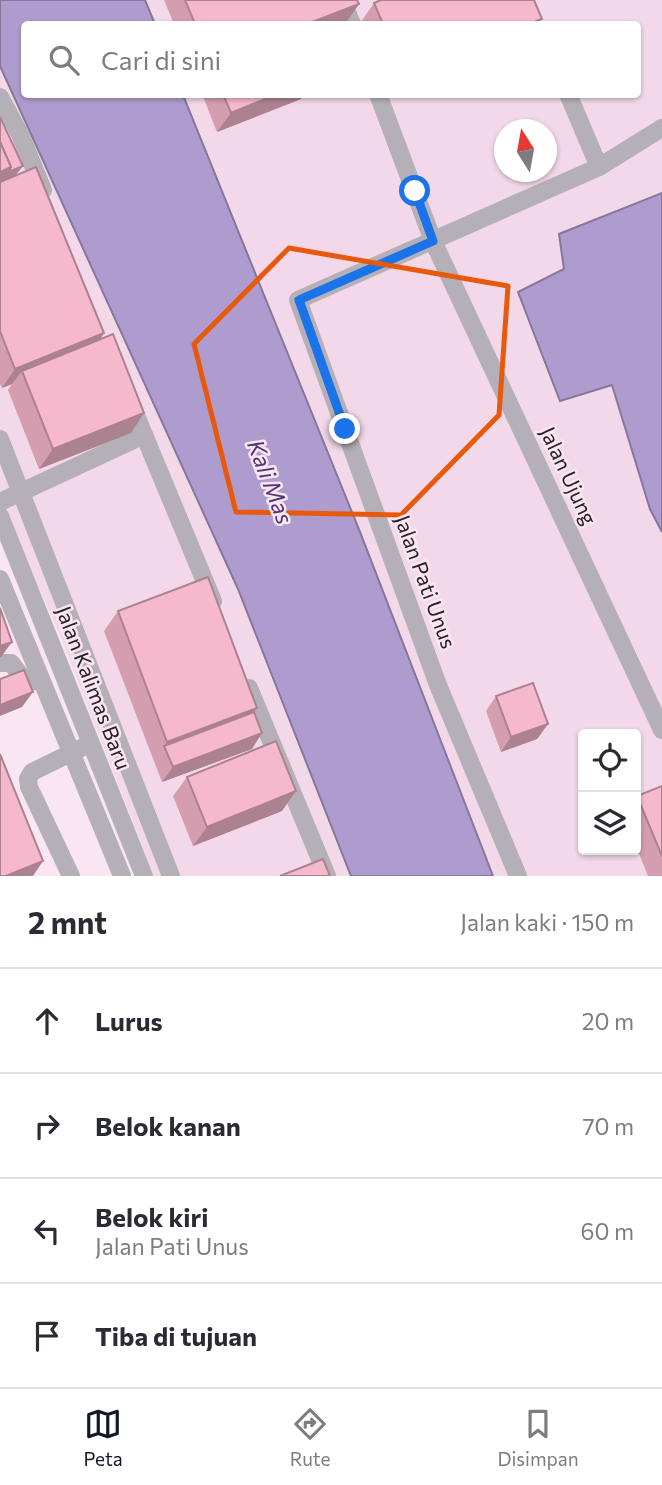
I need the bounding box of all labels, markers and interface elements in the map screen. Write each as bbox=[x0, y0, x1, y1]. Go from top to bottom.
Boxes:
search box bbox=[21, 21, 641, 98]
icon: search bbox=[45, 41, 83, 79]
text: Cari di sini bbox=[101, 44, 221, 75]
north arrow bbox=[494, 119, 557, 182]
route start bbox=[399, 175, 430, 206]
route end bbox=[329, 413, 360, 444]
street label: Jalan Ujung bbox=[536, 422, 603, 528]
water label: Kali Mas bbox=[242, 436, 300, 528]
street label: Jalan Pati Unus bbox=[391, 511, 462, 652]
street label: Jalan Kalimas Baru bbox=[52, 602, 137, 773]
map controls bbox=[578, 729, 641, 855]
button: locate bbox=[578, 729, 641, 792]
button: layers bbox=[578, 792, 641, 855]
text: 2 mnt bbox=[28, 903, 107, 940]
text: Jalan kaki · 150 m bbox=[460, 908, 634, 936]
icon: ahead bbox=[28, 1002, 66, 1040]
text: Lurus bbox=[95, 1005, 163, 1036]
text: 20 m bbox=[582, 1007, 634, 1035]
icon: right bbox=[28, 1107, 66, 1145]
text: Belok kanan bbox=[95, 1110, 241, 1141]
text: 70 m bbox=[582, 1112, 634, 1140]
text: Belok kiri bbox=[95, 1201, 209, 1232]
icon: left bbox=[28, 1212, 66, 1250]
text: 60 m bbox=[581, 1217, 634, 1245]
text: Jalan Pati Unus bbox=[95, 1232, 249, 1260]
icon: arrive bbox=[28, 1317, 66, 1355]
text: Tiba di tujuan bbox=[95, 1320, 257, 1351]
tab: Peta bbox=[83, 1405, 123, 1470]
tab: Rute bbox=[290, 1405, 331, 1470]
tab: Disimpan bbox=[497, 1405, 579, 1470]

